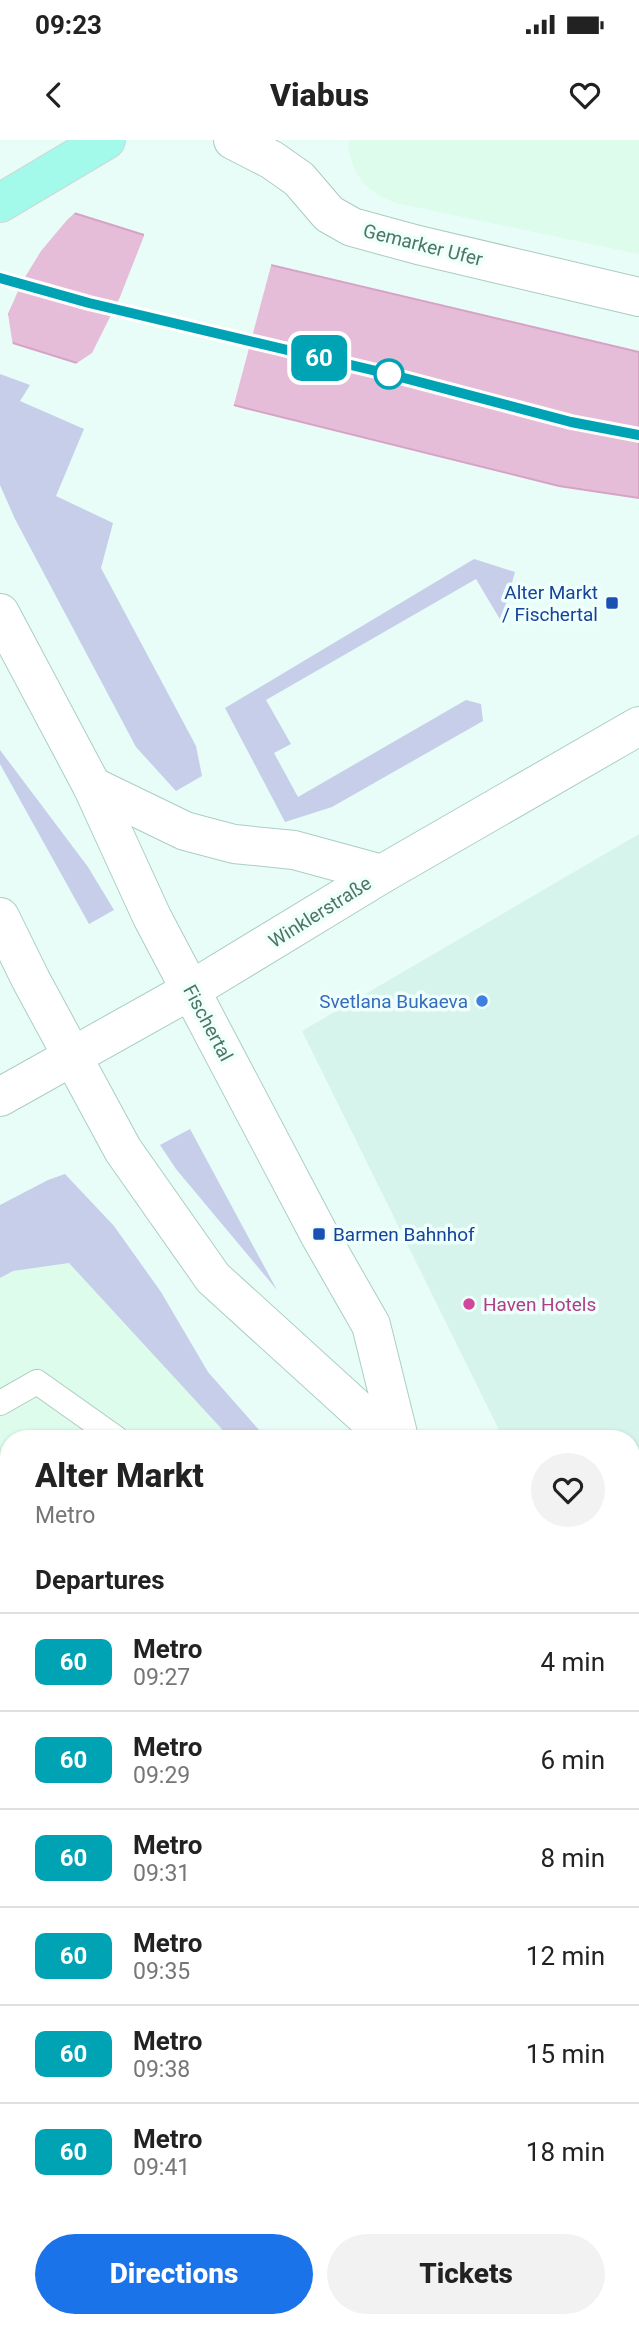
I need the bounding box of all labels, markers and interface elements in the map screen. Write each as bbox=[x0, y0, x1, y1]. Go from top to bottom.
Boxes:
text: 09:23 bbox=[35, 10, 102, 40]
icon: back bbox=[35, 76, 73, 114]
text: Viabus bbox=[270, 76, 369, 114]
icon: heart bbox=[566, 76, 604, 114]
street label: Gemarker Ufer bbox=[361, 219, 486, 271]
line badge: 60 bbox=[288, 335, 350, 381]
text: 60 bbox=[305, 344, 333, 372]
unlabelled marker bbox=[374, 359, 404, 389]
place label: Alter Markt / Fischertal bbox=[502, 581, 598, 626]
marker: Alter Markt / Fischertal bbox=[604, 595, 620, 611]
street label: Winklerstraße bbox=[264, 871, 376, 953]
street label: Fischertal bbox=[178, 981, 238, 1065]
place label: Svetlana Bukaeva bbox=[319, 990, 468, 1013]
marker: Svetlana Bukaeva bbox=[474, 993, 490, 1009]
place label: Barmen Bahnhof bbox=[333, 1223, 475, 1246]
marker: Barmen Bahnhof bbox=[311, 1226, 327, 1242]
place label: Haven Hotels bbox=[483, 1293, 596, 1316]
marker: Haven Hotels bbox=[461, 1296, 477, 1312]
button: heart bbox=[531, 1453, 605, 1527]
text: Alter Markt bbox=[35, 1456, 204, 1495]
text: Metro bbox=[35, 1502, 96, 1529]
text: Departures bbox=[35, 1565, 165, 1595]
text: Metro bbox=[133, 1634, 202, 1664]
text: 4 min bbox=[540, 1647, 605, 1677]
text: 60 bbox=[60, 1648, 87, 1676]
text: 09:27 bbox=[133, 1664, 190, 1691]
text: Metro bbox=[133, 1732, 202, 1762]
text: 6 min bbox=[540, 1745, 605, 1775]
text: 60 bbox=[60, 1746, 87, 1774]
text: 09:29 bbox=[133, 1762, 190, 1789]
text: Metro bbox=[133, 1830, 202, 1860]
text: 8 min bbox=[540, 1843, 605, 1873]
text: 60 bbox=[60, 1844, 87, 1872]
text: 09:31 bbox=[133, 1860, 190, 1887]
text: Metro bbox=[133, 1928, 202, 1958]
text: 12 min bbox=[526, 1941, 605, 1971]
text: 60 bbox=[60, 1942, 87, 1970]
text: 09:35 bbox=[133, 1958, 190, 1985]
text: Metro bbox=[133, 2026, 202, 2056]
text: 15 min bbox=[526, 2039, 605, 2069]
text: 60 bbox=[60, 2040, 87, 2068]
text: 09:38 bbox=[133, 2056, 190, 2083]
text: Metro bbox=[133, 2124, 202, 2154]
text: 18 min bbox=[526, 2137, 605, 2167]
text: 60 bbox=[60, 2138, 87, 2166]
text: 09:41 bbox=[133, 2154, 190, 2181]
button: Directions bbox=[35, 2234, 313, 2314]
button: Tickets bbox=[327, 2234, 605, 2314]

